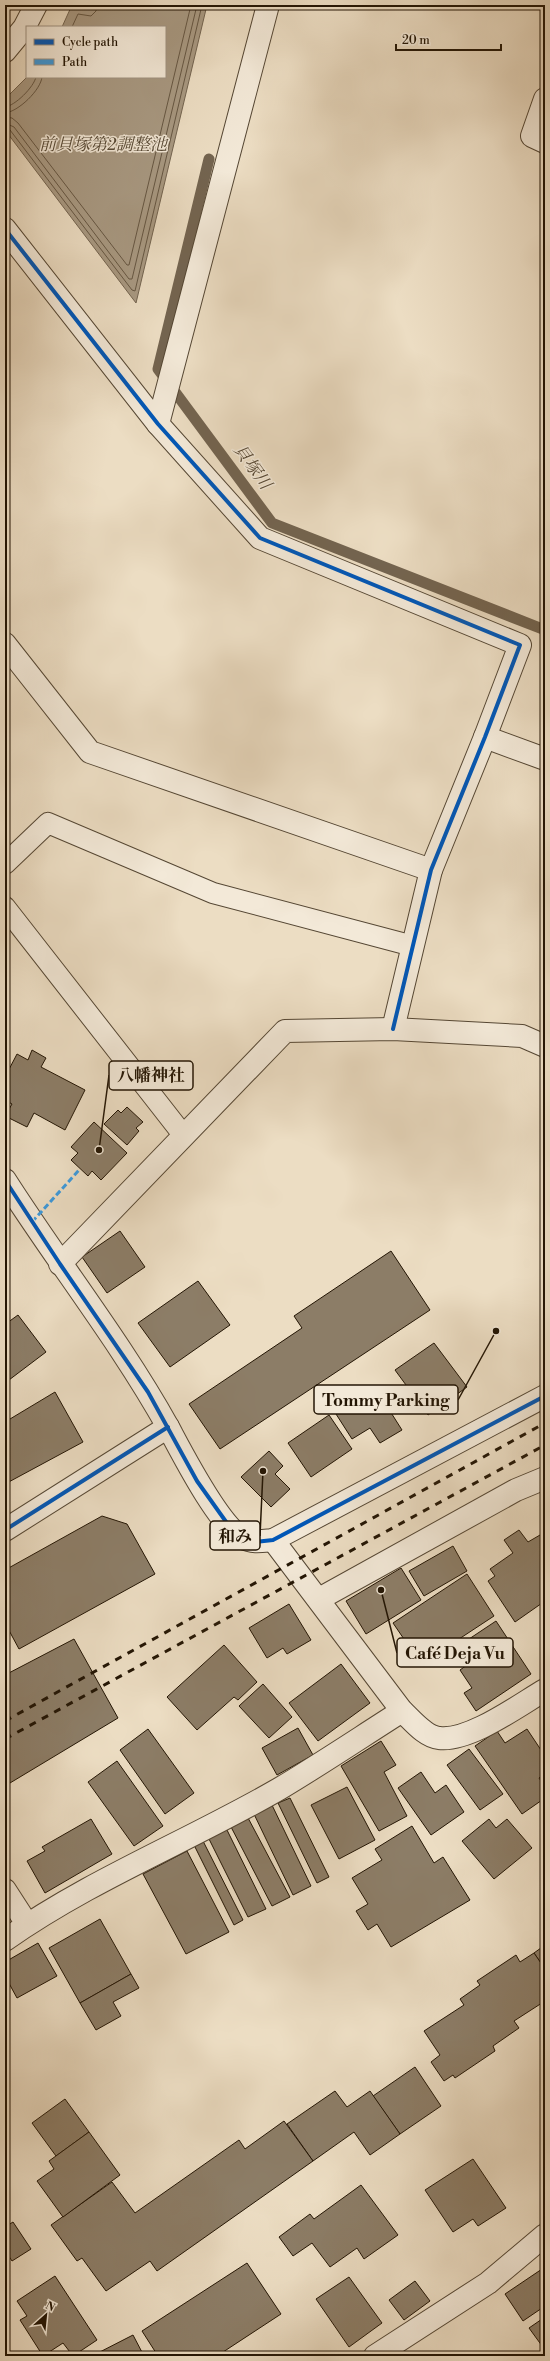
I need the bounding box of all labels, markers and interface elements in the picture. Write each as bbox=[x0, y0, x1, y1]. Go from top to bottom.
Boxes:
legend bbox=[26, 26, 166, 78]
scale bar bbox=[396, 26, 501, 52]
text: 20 m bbox=[402, 33, 430, 48]
text: Cycle path bbox=[62, 35, 118, 50]
text: Path bbox=[62, 55, 87, 70]
water label: 前貝塚第2調整池 bbox=[39, 134, 169, 156]
water label: 貝塚川 bbox=[228, 440, 277, 496]
callout: 八幡神社 bbox=[109, 1061, 193, 1090]
text: 八幡神社 bbox=[117, 1065, 185, 1087]
callout: Tommy Parking bbox=[314, 1385, 458, 1414]
text: Tommy Parking bbox=[322, 1390, 450, 1412]
callout: 和み bbox=[210, 1521, 260, 1550]
text: 和み bbox=[218, 1526, 252, 1548]
callout: Café Deja Vu bbox=[397, 1638, 513, 1667]
text: Café Deja Vu bbox=[405, 1643, 506, 1665]
north arrow bbox=[26, 2295, 66, 2335]
text: N bbox=[43, 2299, 57, 2315]

